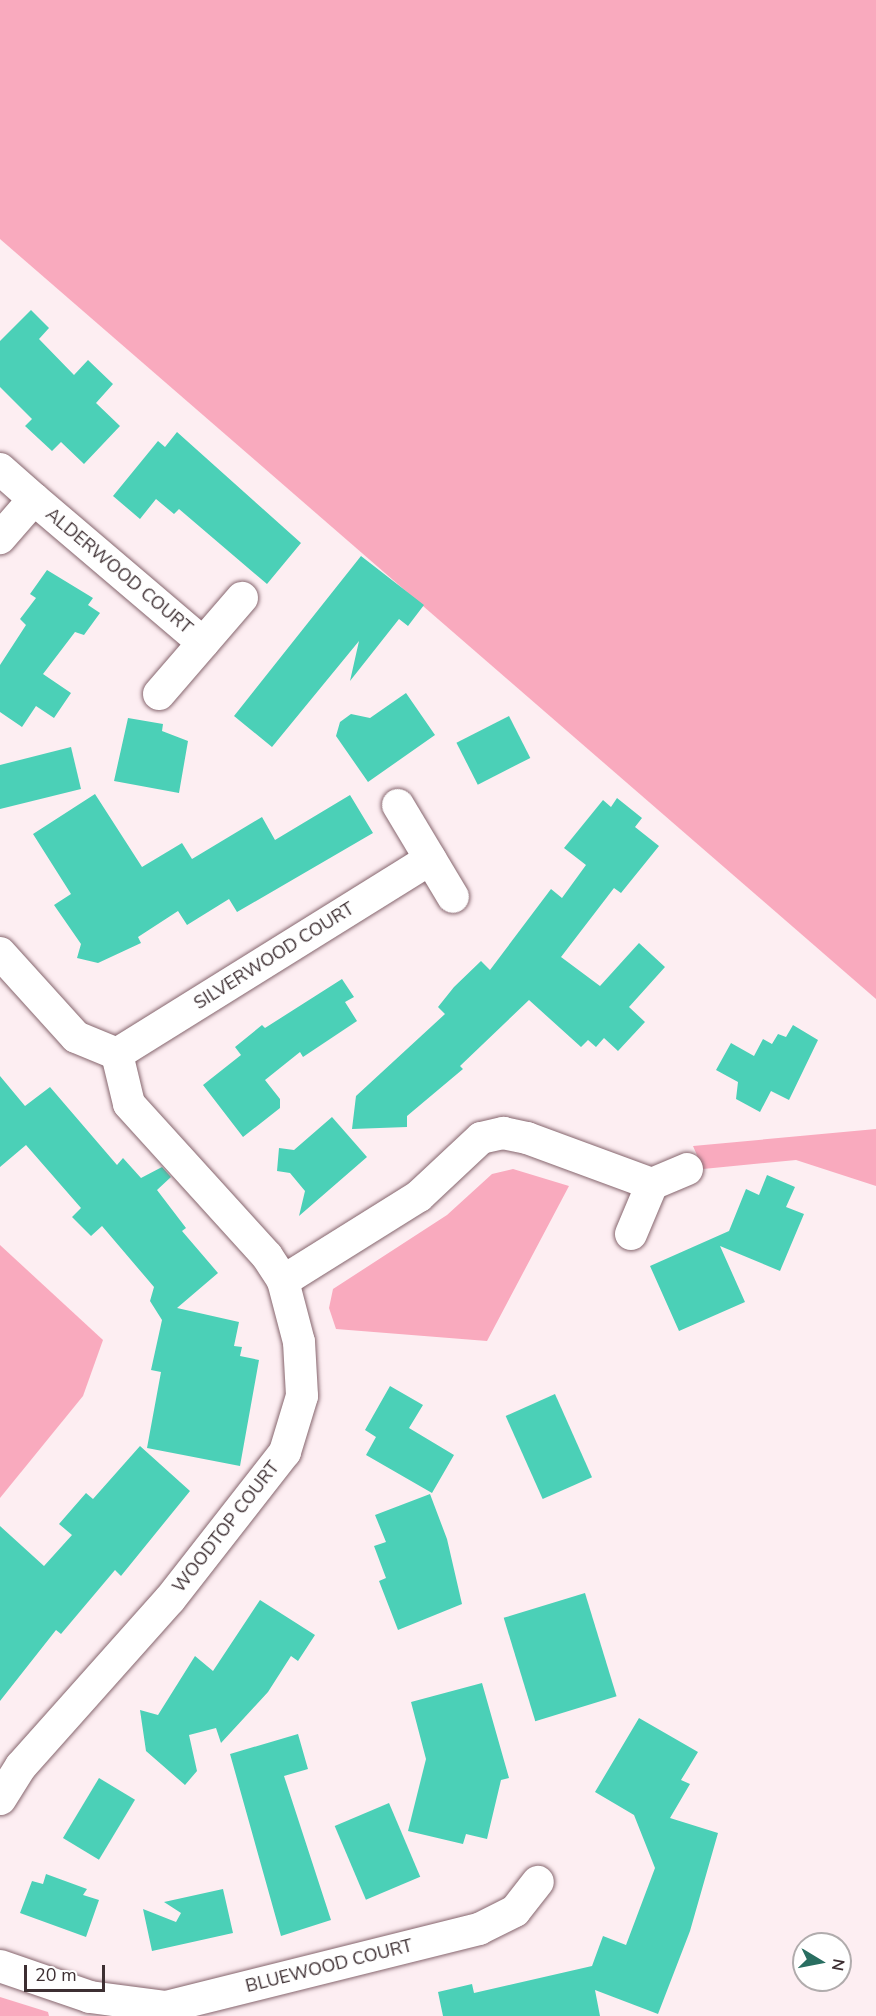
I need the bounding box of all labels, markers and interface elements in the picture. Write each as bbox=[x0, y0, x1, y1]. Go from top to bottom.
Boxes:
street label: ALDERWOOD COURT bbox=[41, 503, 197, 639]
street label: SILVERWOOD COURT bbox=[190, 898, 358, 1014]
street label: WOODTOP COURT bbox=[168, 1457, 284, 1597]
north arrow bbox=[792, 1932, 852, 1992]
street label: BLUEWOOD COURT bbox=[243, 1935, 415, 1997]
scale bar bbox=[27, 1953, 108, 1991]
text: N bbox=[826, 1957, 850, 1973]
text: 20 m bbox=[35, 1963, 77, 1987]

